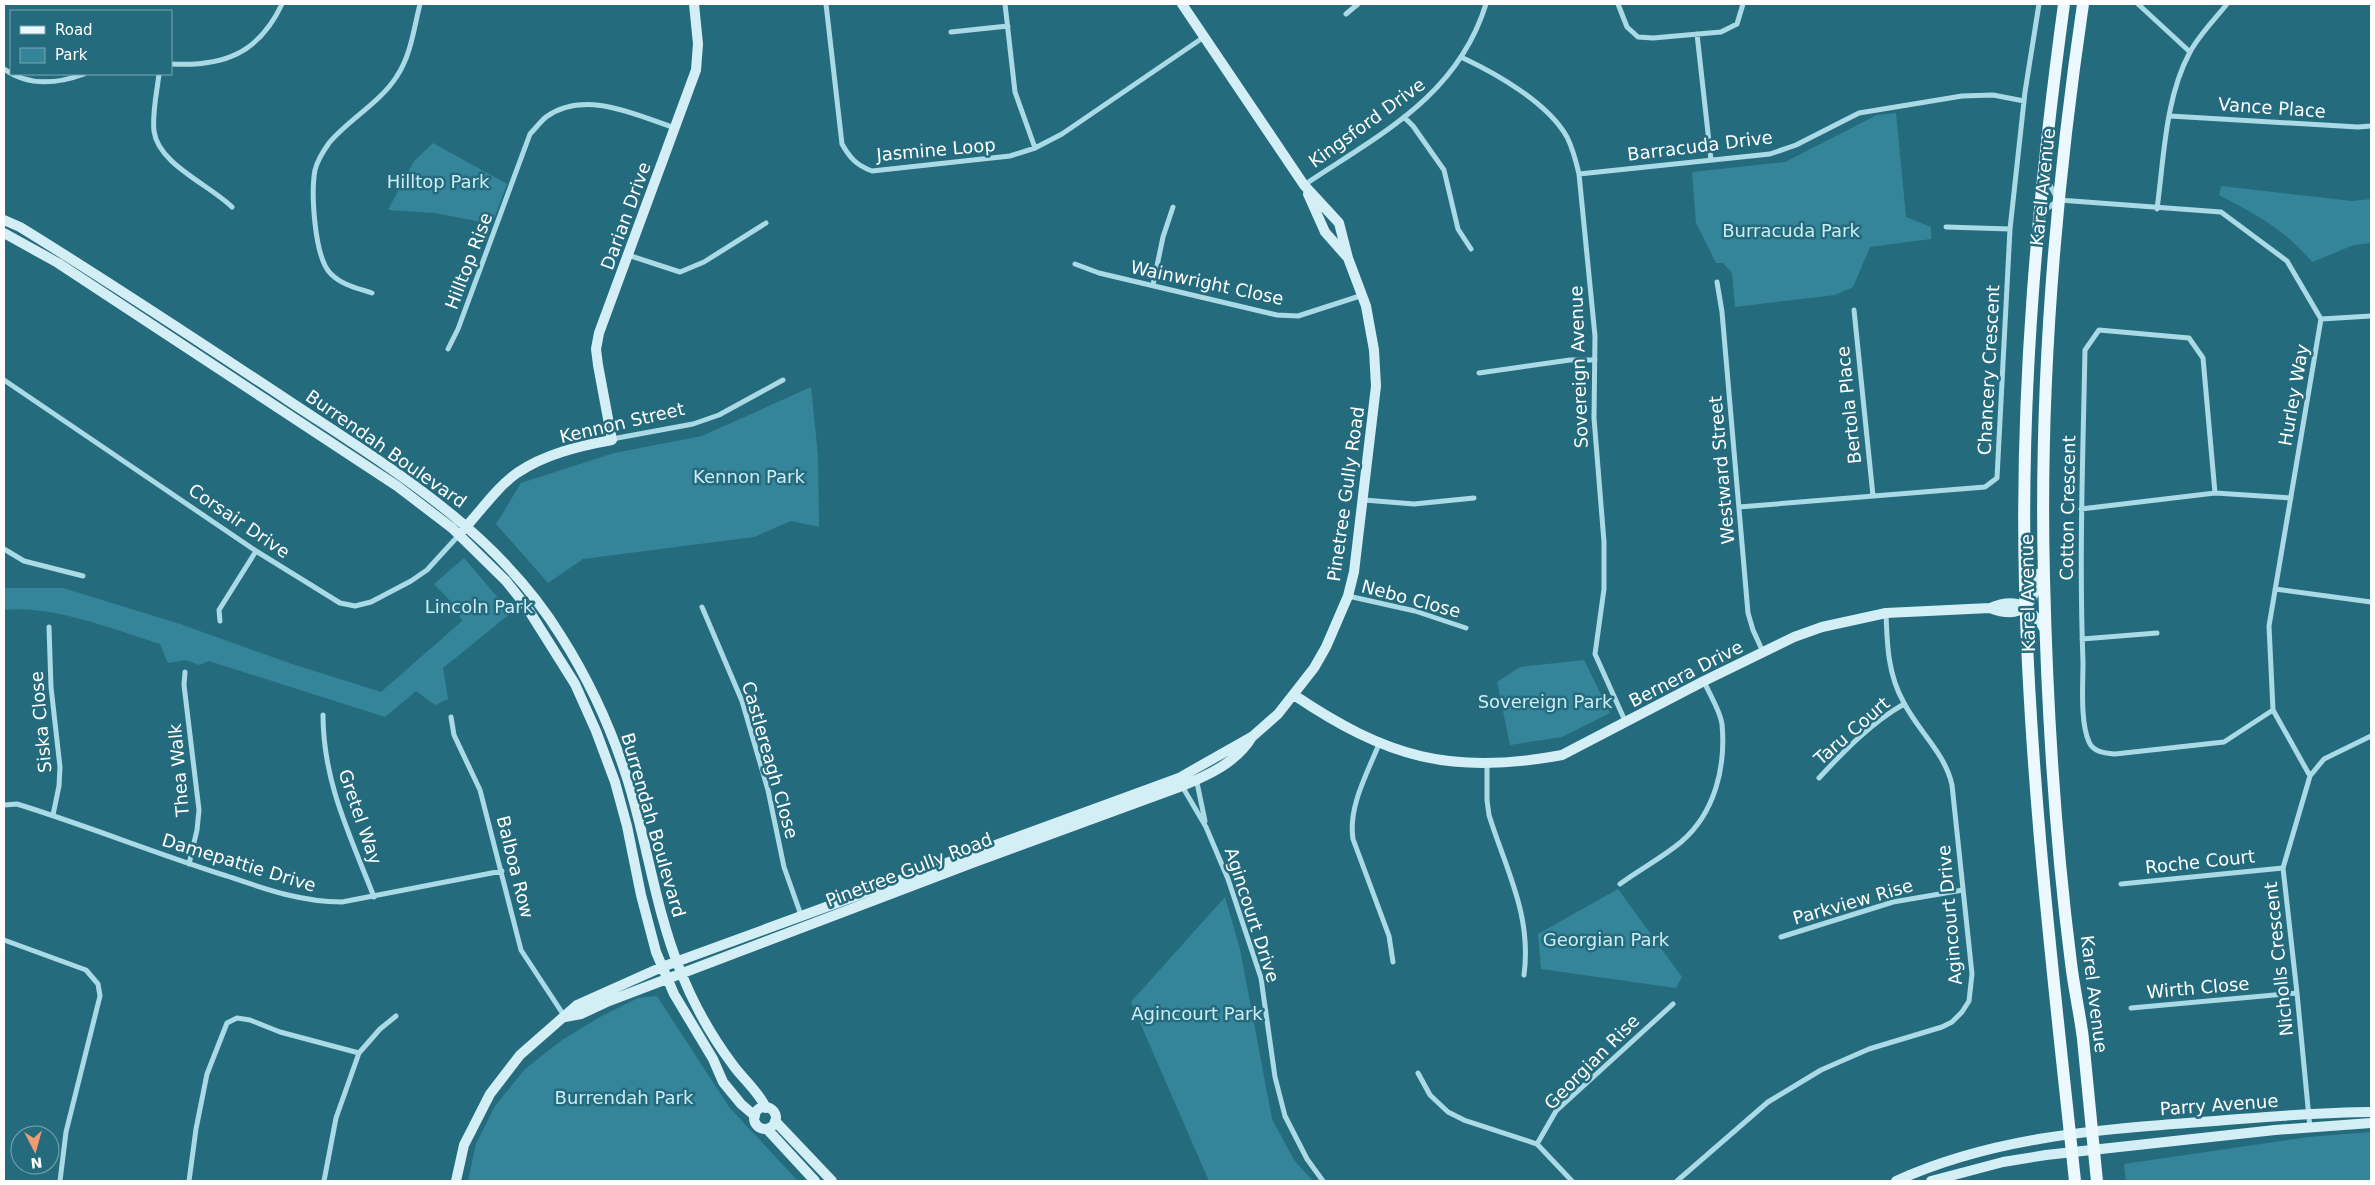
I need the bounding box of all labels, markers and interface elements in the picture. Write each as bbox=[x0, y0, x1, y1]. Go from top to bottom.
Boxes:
legend bbox=[10, 10, 172, 75]
text: Road bbox=[55, 21, 93, 39]
text: Park bbox=[55, 46, 88, 64]
street label: Kingsford Drive bbox=[1304, 73, 1429, 172]
street label: Vance Place bbox=[2217, 93, 2327, 122]
street label: Barracuda Drive bbox=[1626, 126, 1774, 165]
street label: Karel Avenue bbox=[2026, 127, 2059, 247]
street label: Jasmine Loop bbox=[874, 134, 996, 165]
street label: Darian Drive bbox=[596, 159, 655, 273]
park label: Hilltop Park bbox=[387, 171, 490, 192]
street label: Hilltop Rise bbox=[441, 210, 497, 312]
park label: Burracuda Park bbox=[1722, 220, 1860, 241]
street label: Wainwright Close bbox=[1129, 256, 1286, 309]
street label: Chancery Crescent bbox=[1974, 284, 2003, 456]
street label: Sovereign Avenue bbox=[1565, 285, 1592, 449]
street label: Hurley Way bbox=[2274, 342, 2313, 448]
street label: Bertola Place bbox=[1832, 345, 1865, 465]
street label: Burrendah Boulevard bbox=[302, 385, 471, 512]
street label: Westward Street bbox=[1705, 395, 1738, 545]
street label: Kennon Street bbox=[557, 398, 686, 447]
street label: Pinetree Gully Road bbox=[1323, 405, 1368, 583]
street label: Cotton Crescent bbox=[2056, 435, 2079, 581]
park label: Kennon Park bbox=[693, 466, 805, 487]
street label: Corsair Drive bbox=[185, 479, 294, 562]
street label: Karel Avenue bbox=[2016, 534, 2039, 652]
street label: Nebo Close bbox=[1359, 575, 1463, 622]
park label: Lincoln Park bbox=[425, 596, 534, 617]
street label: Bernera Drive bbox=[1625, 636, 1746, 711]
street label: Siska Close bbox=[26, 670, 55, 774]
street label: Castlereagh Close bbox=[738, 679, 803, 841]
park label: Sovereign Park bbox=[1478, 691, 1613, 712]
street label: Taru Court bbox=[1809, 692, 1894, 770]
street label: Thea Walk bbox=[164, 722, 193, 818]
street label: Burrendah Boulevard bbox=[617, 730, 690, 920]
street label: Gretel Way bbox=[334, 767, 387, 867]
street label: Balboa Row bbox=[493, 813, 538, 920]
street label: Pinetree Gully Road bbox=[823, 828, 995, 911]
street label: Damepattie Drive bbox=[160, 829, 319, 896]
street label: Agincourt Drive bbox=[1933, 844, 1966, 986]
street label: Agincourt Drive bbox=[1221, 845, 1284, 985]
street label: Roche Court bbox=[2144, 845, 2256, 878]
street label: Parkview Rise bbox=[1790, 874, 1915, 929]
street label: Nicholls Crescent bbox=[2260, 881, 2297, 1037]
park label: Georgian Park bbox=[1543, 929, 1670, 950]
street label: Karel Avenue bbox=[2077, 934, 2112, 1054]
street label: Wirth Close bbox=[2146, 973, 2250, 1002]
park label: Agincourt Park bbox=[1131, 1003, 1263, 1024]
street label: Georgian Rise bbox=[1540, 1010, 1644, 1114]
park label: Burrendah Park bbox=[555, 1087, 694, 1108]
street label: Parry Avenue bbox=[2159, 1090, 2279, 1119]
north arrow bbox=[10, 1125, 60, 1175]
text: N bbox=[30, 1154, 43, 1171]

